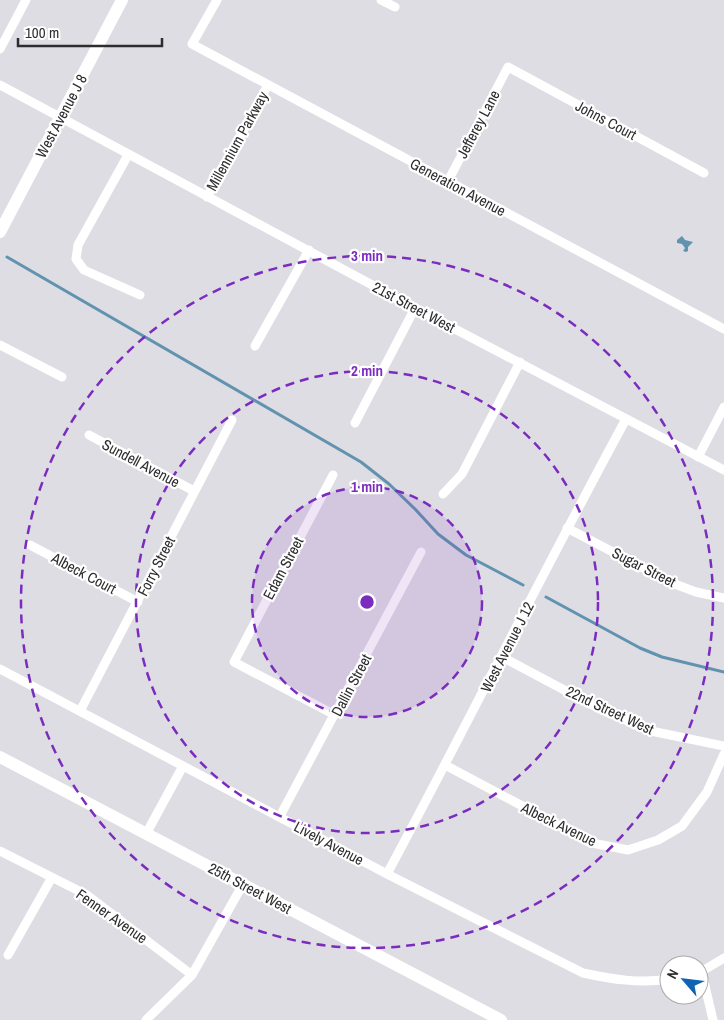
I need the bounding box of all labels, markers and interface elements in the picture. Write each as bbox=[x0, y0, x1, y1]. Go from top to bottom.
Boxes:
scale bar bbox=[18, 15, 161, 47]
text: 100 m bbox=[25, 22, 59, 43]
street label: West Avenue J 8 bbox=[30, 70, 92, 161]
street label: Jefferey Lane bbox=[451, 86, 505, 162]
street label: Millennium Parkway bbox=[201, 87, 273, 195]
street label: Johns Court bbox=[572, 95, 641, 145]
street label: Generation Avenue bbox=[406, 153, 510, 221]
text: 3 min bbox=[351, 245, 383, 266]
street label: 21st Street West bbox=[369, 276, 459, 338]
text: 2 min bbox=[351, 360, 383, 381]
street label: Sundell Avenue bbox=[98, 434, 184, 492]
text: 1 min bbox=[351, 476, 383, 497]
street label: Forry Street bbox=[132, 532, 180, 599]
street label: Edam Street bbox=[258, 532, 309, 603]
street label: Sugar Street bbox=[608, 542, 680, 592]
street label: Albeck Court bbox=[47, 547, 121, 599]
centre of rings bbox=[358, 593, 376, 611]
street label: West Avenue J 12 bbox=[475, 598, 539, 696]
street label: Dallin Street bbox=[326, 650, 376, 720]
street label: 22nd Street West bbox=[563, 680, 658, 740]
street label: Albeck Avenue bbox=[517, 796, 600, 851]
street label: Lively Avenue bbox=[290, 816, 368, 870]
street label: 25th Street West bbox=[205, 857, 296, 919]
street label: Fenner Avenue bbox=[72, 884, 152, 948]
north arrow bbox=[659, 955, 709, 1005]
text: N bbox=[663, 966, 682, 982]

